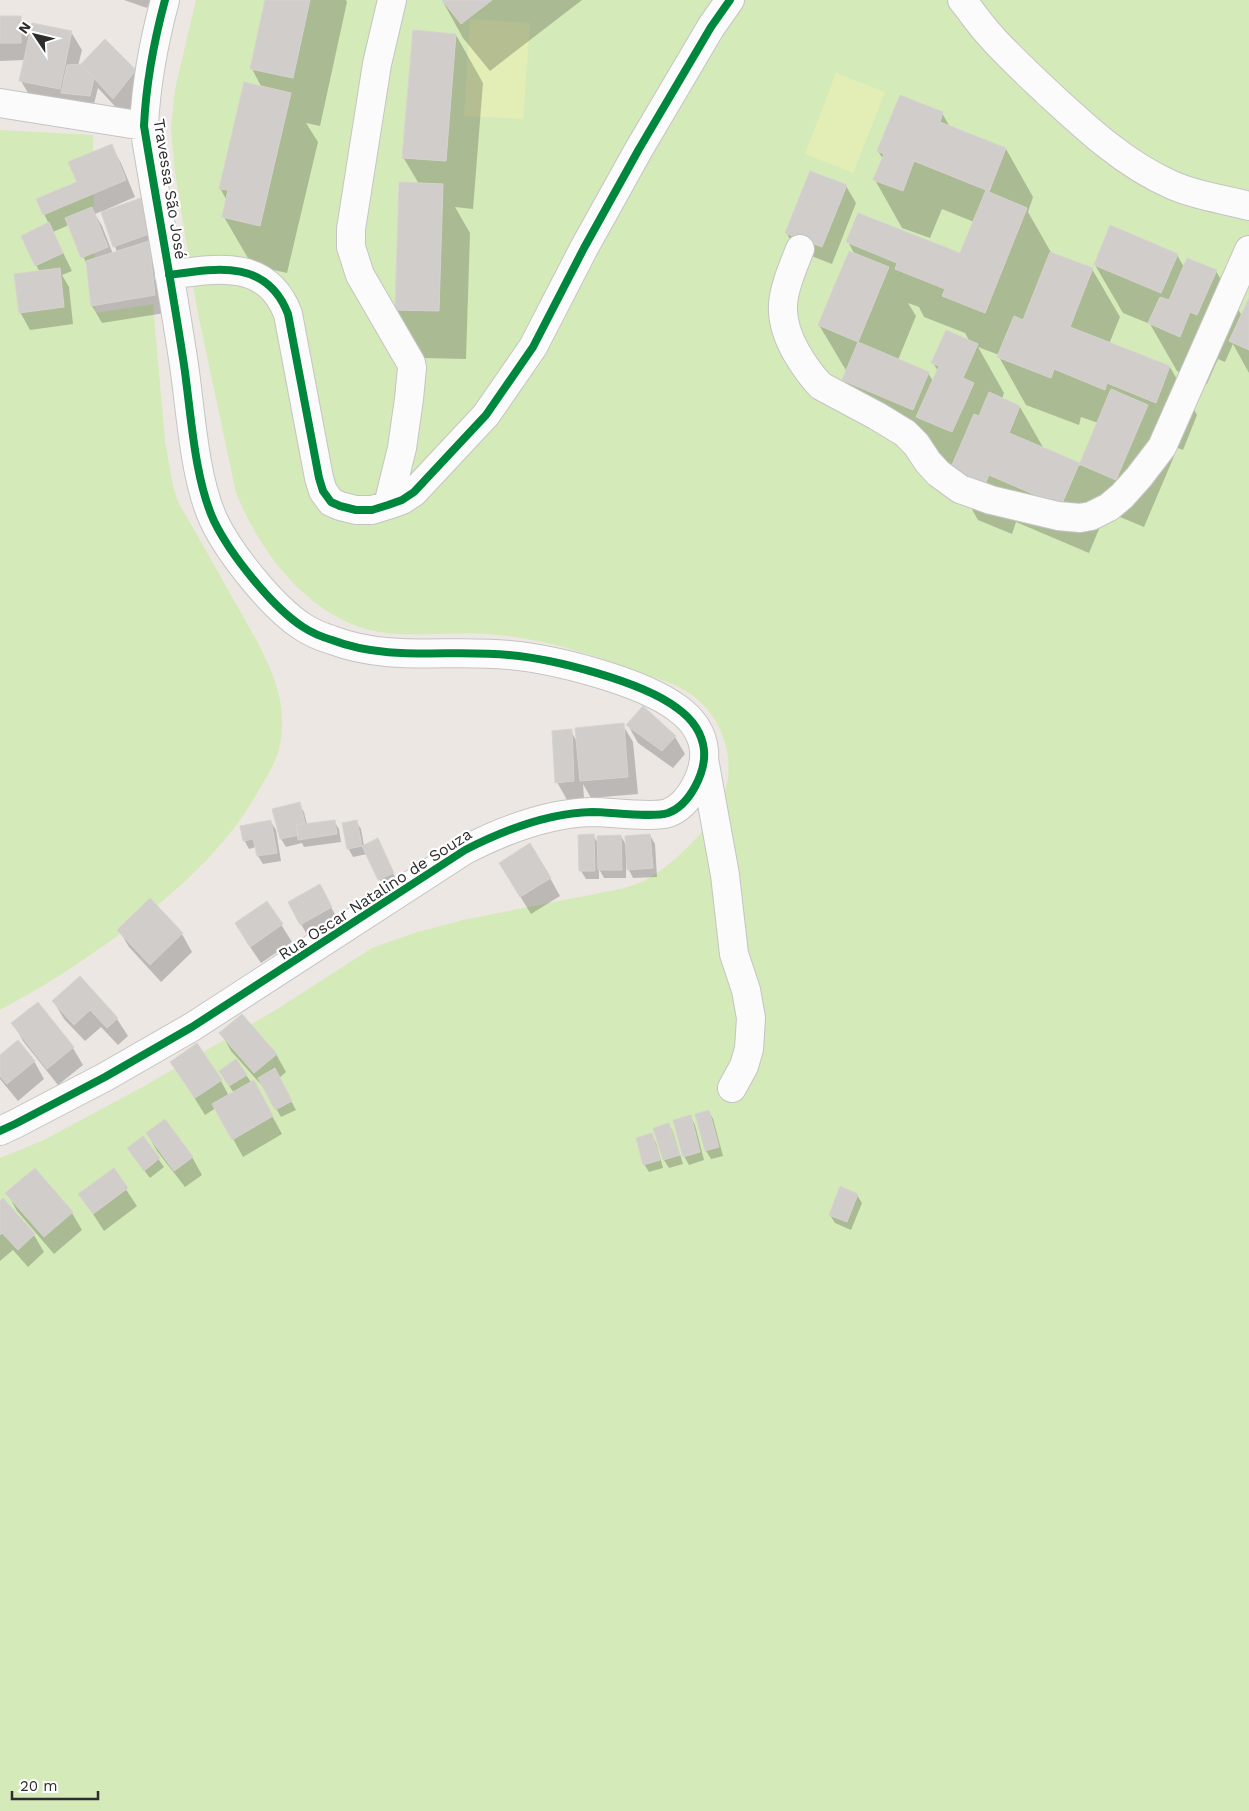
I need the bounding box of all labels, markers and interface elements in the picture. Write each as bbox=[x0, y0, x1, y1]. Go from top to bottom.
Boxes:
north arrow bbox=[10, 10, 60, 60]
text: N bbox=[15, 19, 34, 36]
street label: Travessa São José bbox=[149, 117, 191, 261]
street label: Rua Oscar Natalino de Souza bbox=[275, 824, 475, 964]
scale bar bbox=[12, 1768, 99, 1800]
text: 20 m bbox=[20, 1777, 58, 1795]

